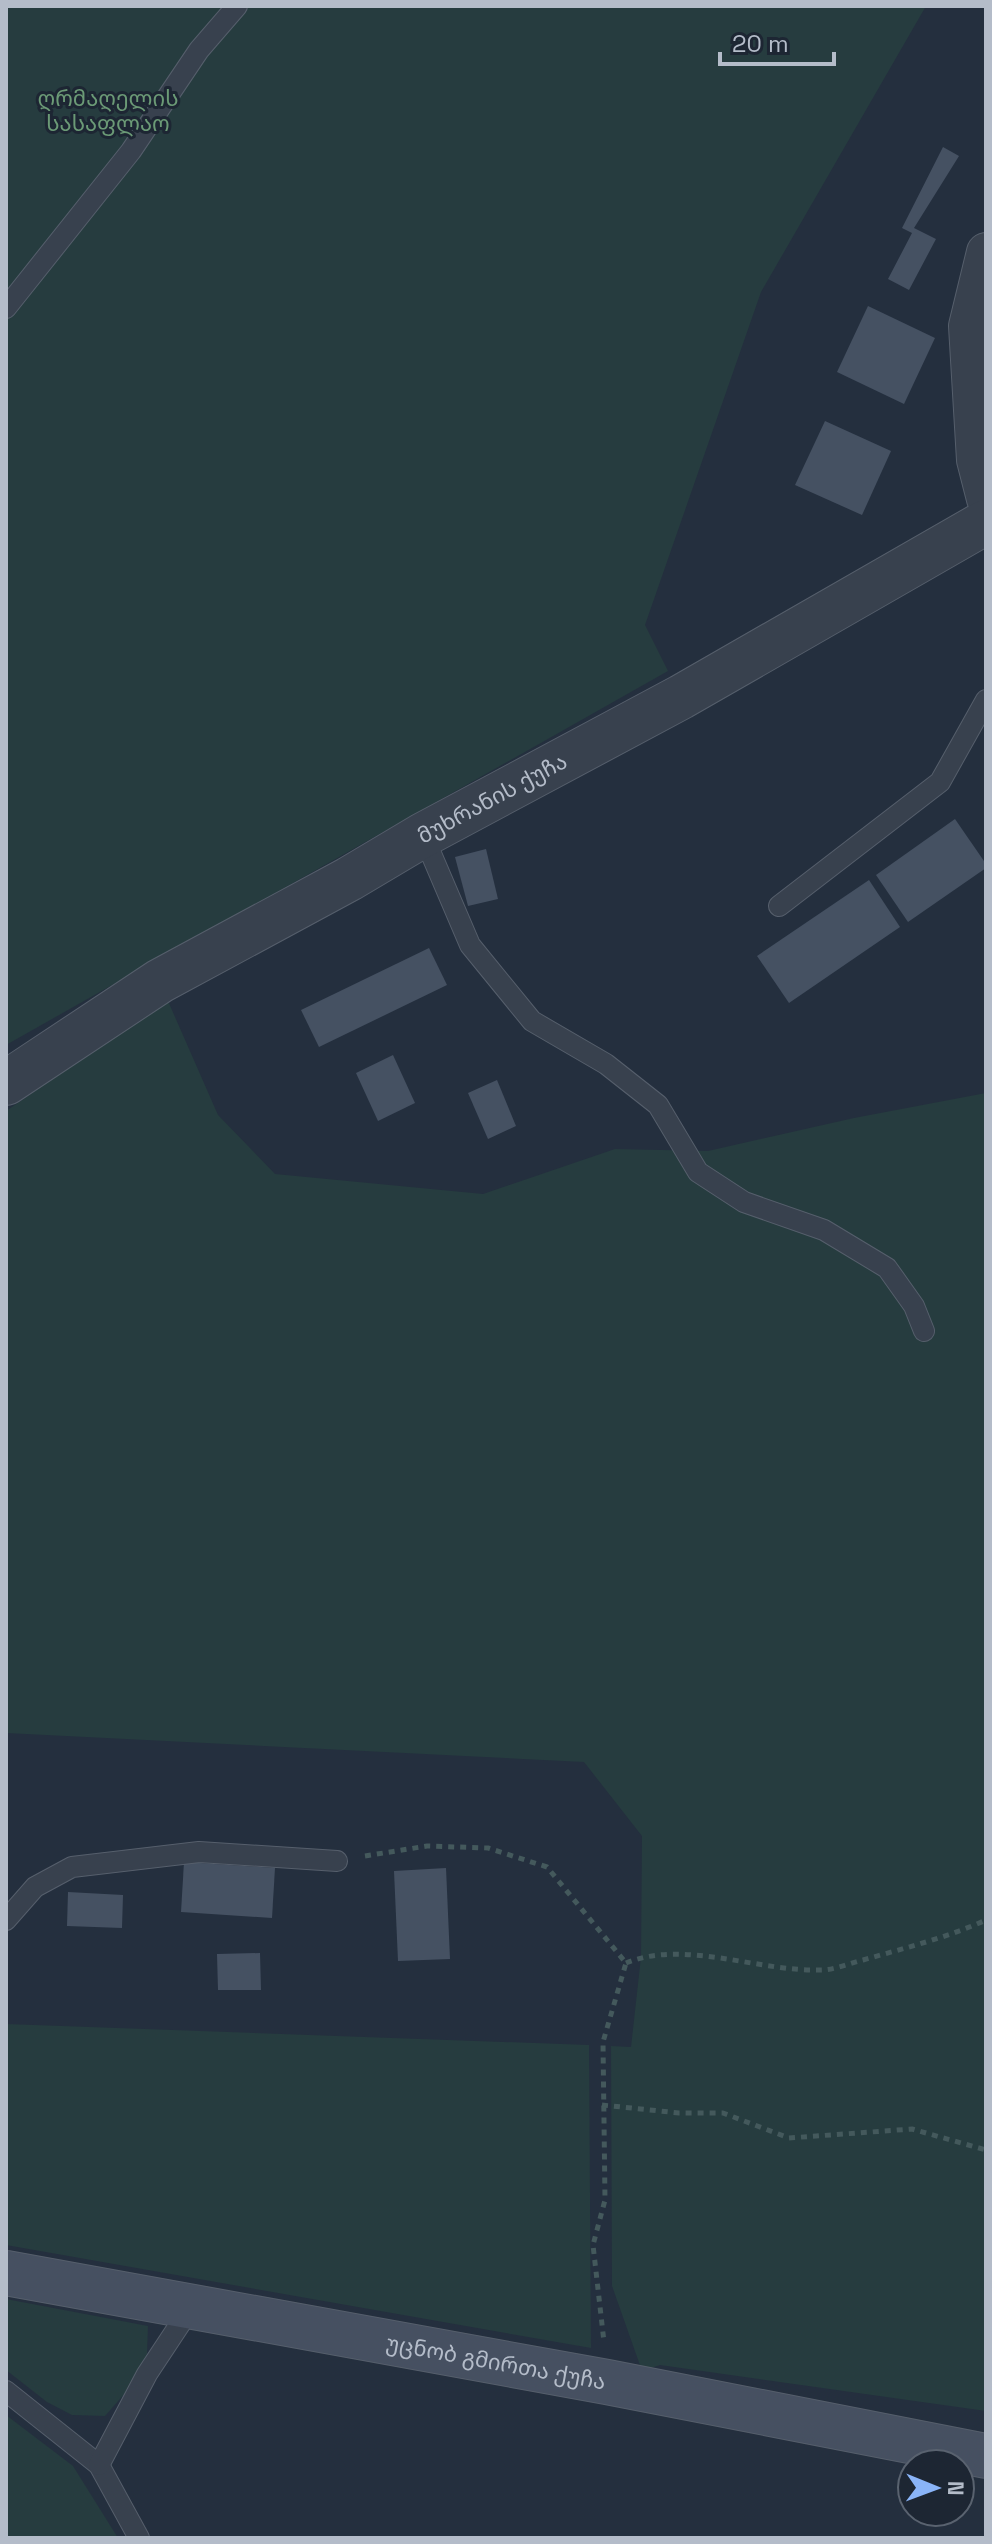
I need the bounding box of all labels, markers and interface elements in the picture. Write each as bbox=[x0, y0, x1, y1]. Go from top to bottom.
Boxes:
scale bar bbox=[720, 16, 834, 66]
text: 20 m bbox=[732, 28, 789, 59]
park label: ღრმაღელის სასაფლაო bbox=[37, 84, 179, 137]
street label: მუხრანის ქუჩა bbox=[412, 747, 572, 849]
street label: უცნობ გმირთა ქუჩა bbox=[384, 2328, 608, 2395]
north arrow bbox=[896, 2448, 976, 2528]
text: N bbox=[942, 2481, 970, 2496]

